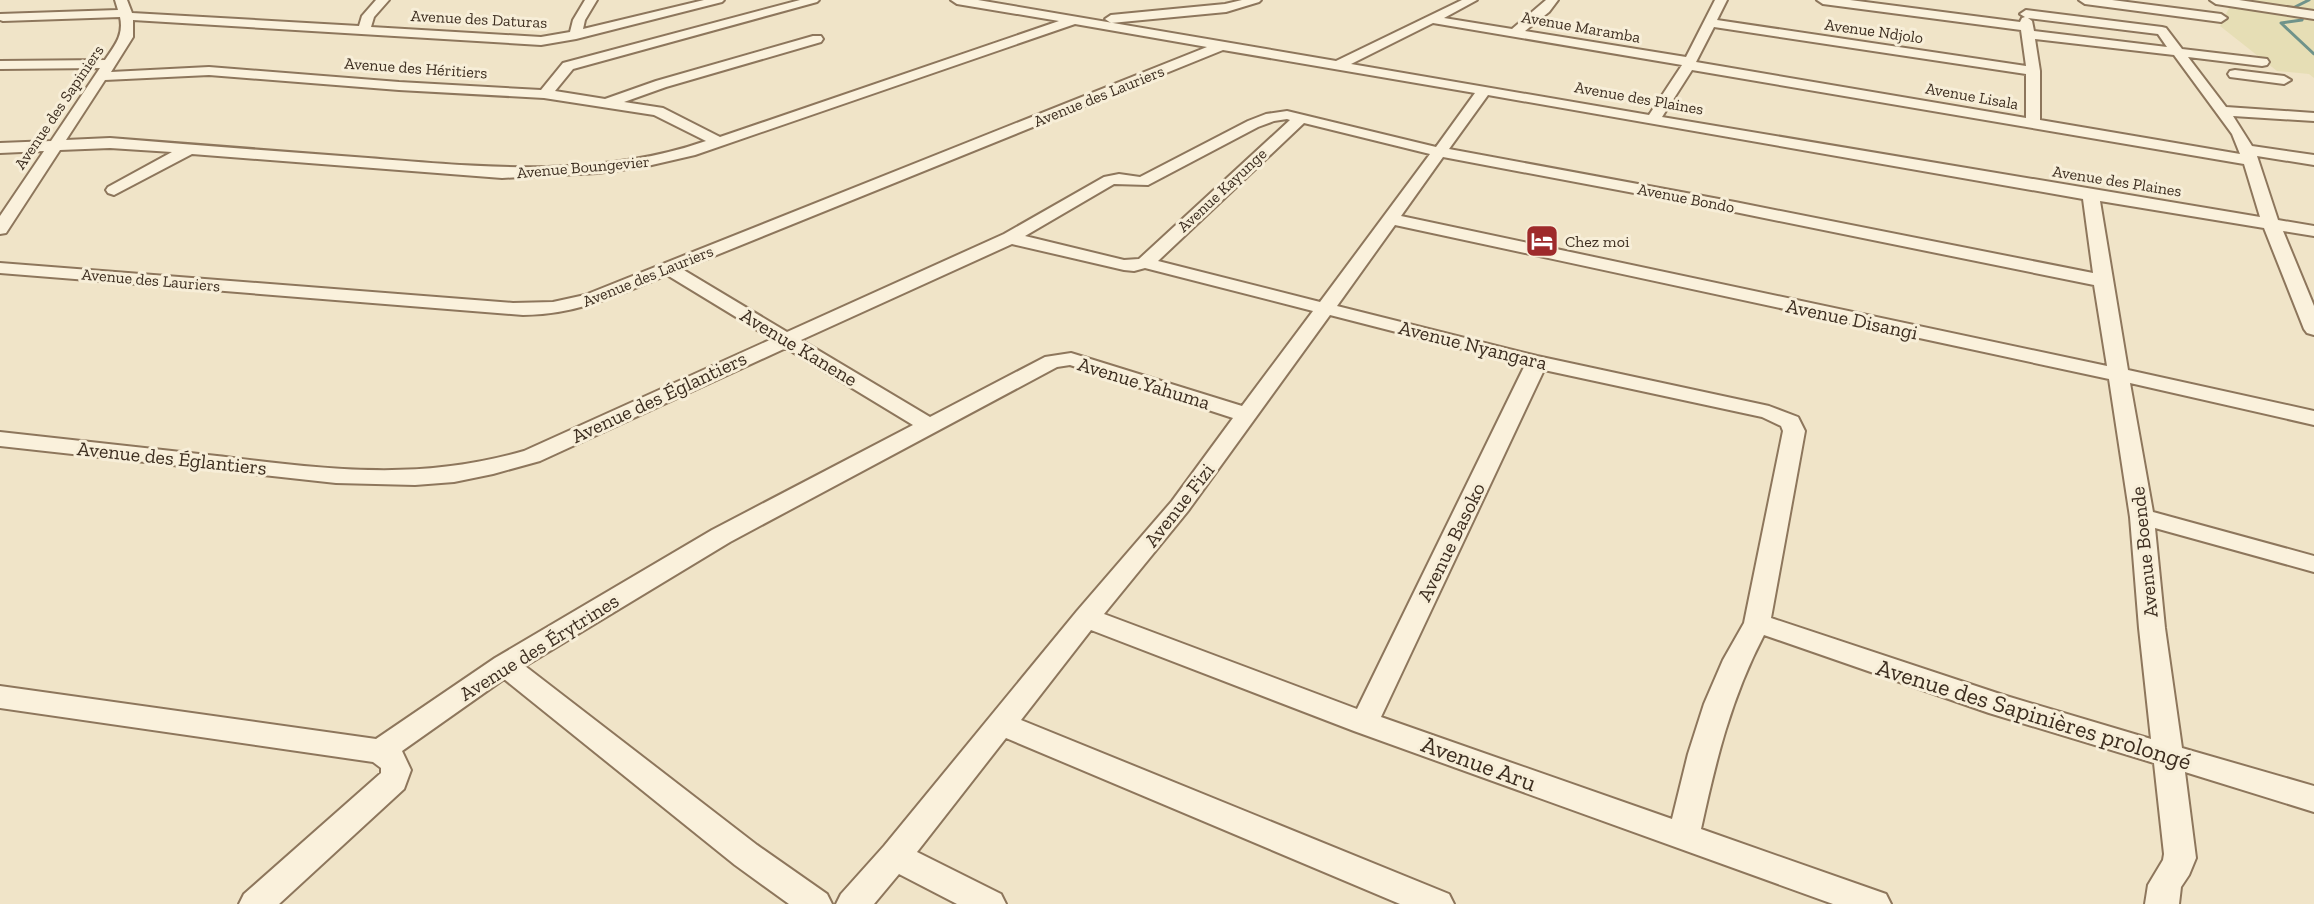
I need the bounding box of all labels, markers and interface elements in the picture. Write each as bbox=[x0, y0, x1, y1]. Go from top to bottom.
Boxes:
street label: Avenue des Daturas bbox=[410, 6, 548, 32]
street label: Avenue Maramba bbox=[1520, 7, 1642, 47]
street label: Avenue Ndjolo bbox=[1824, 15, 1924, 47]
street label: Avenue des Sapiniers bbox=[10, 41, 108, 173]
street label: Avenue des Héritiers bbox=[344, 54, 488, 82]
street label: Avenue des Lauriers bbox=[1031, 61, 1167, 131]
street label: Avenue des Plaines bbox=[1573, 77, 1705, 119]
street label: Avenue Lisala bbox=[1924, 78, 2020, 114]
street label: Avenue Kayunge bbox=[1174, 144, 1270, 236]
street label: Avenue Boungevier bbox=[516, 152, 650, 182]
street label: Avenue des Plaines bbox=[2051, 161, 2183, 201]
street label: Avenue Bondo bbox=[1636, 179, 1736, 217]
hotel icon: Chez moi bbox=[1524, 223, 1560, 259]
place label: Chez moi bbox=[1565, 232, 1630, 251]
street label: Avenue des Lauriers bbox=[580, 241, 716, 311]
street label: Avenue des Lauriers bbox=[81, 264, 221, 296]
street label: Avenue Disangi bbox=[1784, 293, 1920, 345]
street label: Avenue Kanene bbox=[736, 303, 862, 391]
street label: Avenue Nyangara bbox=[1396, 315, 1550, 375]
street label: Avenue des Églantiers bbox=[568, 346, 750, 448]
street label: Avenue Yahuma bbox=[1075, 351, 1213, 415]
street label: Avenue des Églantiers bbox=[76, 436, 268, 480]
street label: Avenue Fizi bbox=[1139, 458, 1219, 552]
street label: Avenue Basoko bbox=[1412, 479, 1490, 605]
street label: Avenue Boende bbox=[2125, 485, 2163, 619]
street label: Avenue des Érytrines bbox=[455, 588, 623, 706]
street label: Avenue des Sapinières prolongé bbox=[1873, 652, 2195, 776]
street label: Avenue Aru bbox=[1418, 729, 1541, 797]

